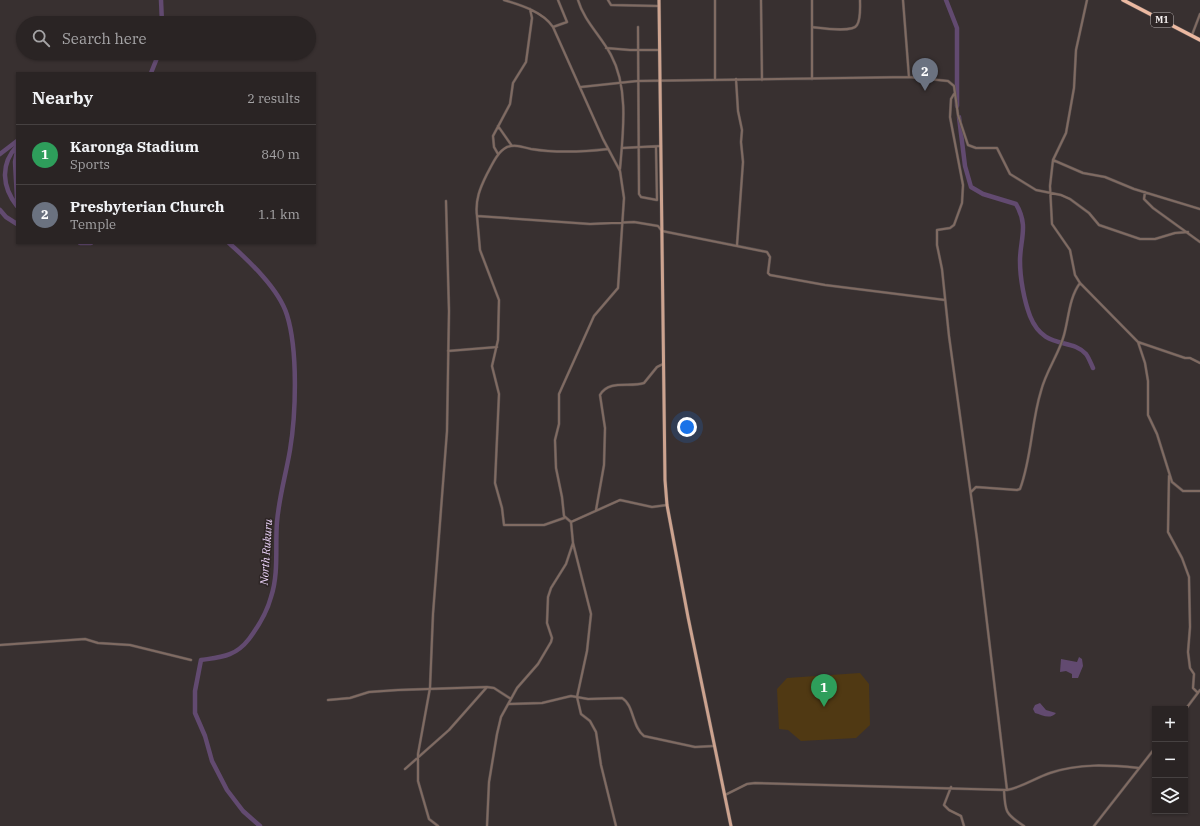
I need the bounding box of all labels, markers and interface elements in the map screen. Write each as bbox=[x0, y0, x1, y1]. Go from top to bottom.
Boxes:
road number: M1 bbox=[1151, 13, 1173, 27]
search box bbox=[16, 16, 316, 60]
icon: search bbox=[30, 27, 52, 49]
text: Search here bbox=[62, 29, 147, 48]
pin: 2 bbox=[912, 58, 938, 91]
text: Nearby bbox=[32, 87, 93, 109]
text: 2 results bbox=[247, 90, 300, 107]
text: Karonga Stadium bbox=[70, 137, 199, 156]
text: 1 bbox=[41, 146, 49, 163]
text: 840 m bbox=[261, 146, 300, 163]
text: Sports bbox=[70, 156, 110, 173]
text: Presbyterian Church bbox=[70, 197, 224, 216]
text: 2 bbox=[41, 206, 49, 223]
text: 1.1 km bbox=[258, 206, 300, 223]
text: Temple bbox=[70, 216, 116, 233]
your location bbox=[677, 417, 697, 437]
water label: North Rukuru bbox=[257, 518, 275, 587]
pin: 1 bbox=[811, 674, 837, 707]
map controls bbox=[1152, 706, 1188, 814]
button: + bbox=[1152, 706, 1188, 742]
button: − bbox=[1152, 742, 1188, 778]
button: layers bbox=[1152, 778, 1188, 814]

